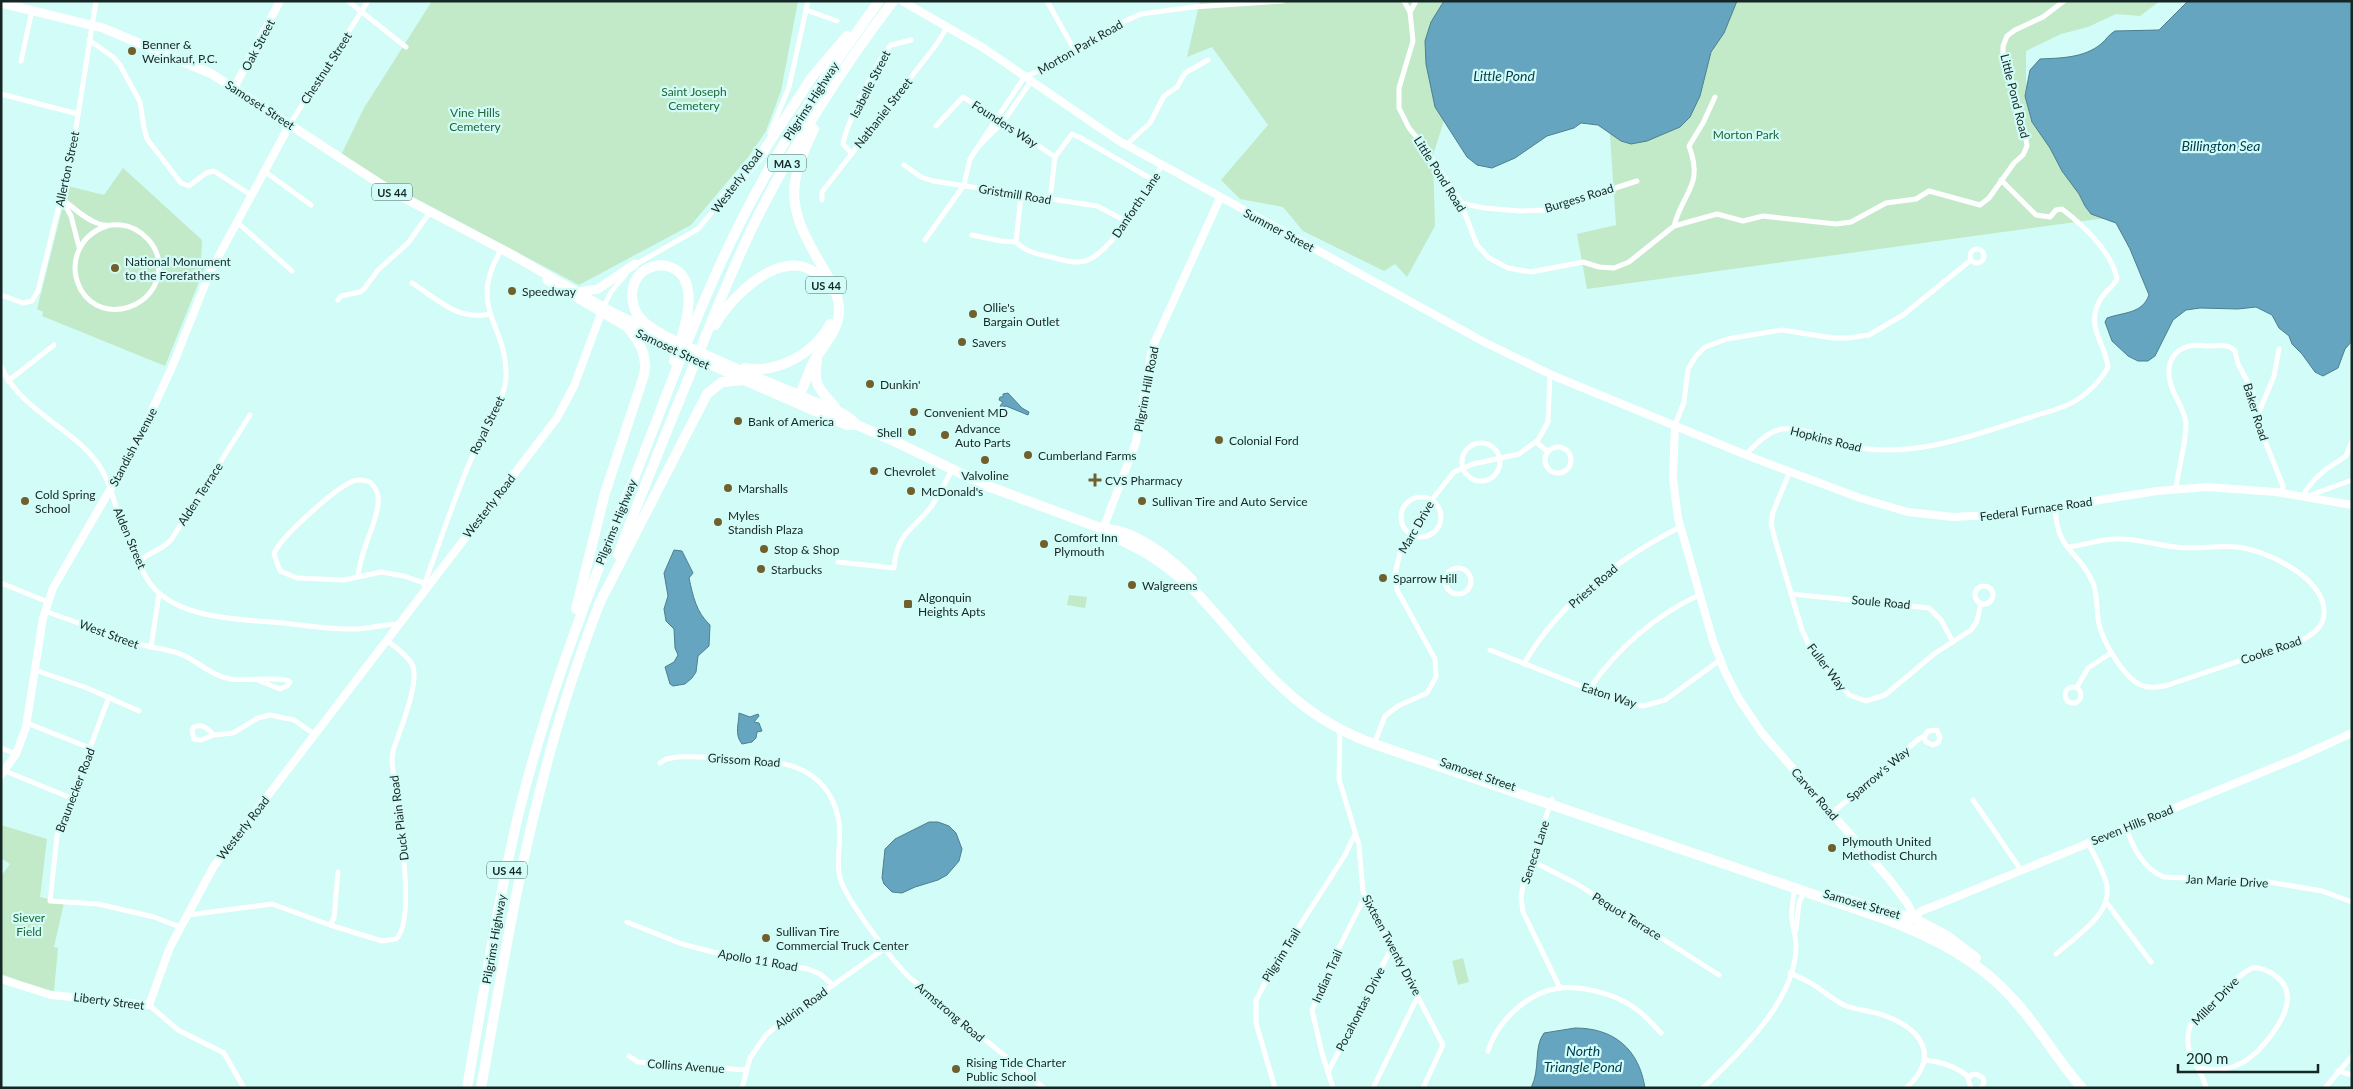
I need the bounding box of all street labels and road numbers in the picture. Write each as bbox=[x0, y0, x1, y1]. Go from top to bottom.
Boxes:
street label: Oak Street bbox=[238, 16, 278, 73]
street label: Morton Park Road bbox=[1035, 16, 1125, 78]
street label: Chestnut Street bbox=[297, 29, 355, 107]
street label: Isabelle Street bbox=[847, 47, 894, 120]
street label: Little Pond Road bbox=[1997, 52, 2033, 140]
street label: Pilgrims Highway bbox=[780, 58, 842, 143]
street label: Nathaniel Street bbox=[851, 74, 916, 151]
street label: Samoset Street bbox=[223, 77, 298, 133]
street label: Founders Way bbox=[969, 97, 1042, 151]
street label: Allerton Street bbox=[52, 129, 82, 208]
street label: Little Pond Road bbox=[1411, 133, 1469, 215]
street label: Westerly Road bbox=[708, 146, 766, 216]
road number: MA 3 bbox=[768, 154, 806, 172]
street label: Danforth Lane bbox=[1109, 169, 1163, 241]
street label: Burgess Road bbox=[1543, 180, 1615, 216]
street label: Gristmill Road bbox=[978, 181, 1052, 207]
road number: US 44 bbox=[372, 183, 412, 200]
street label: Summer Street bbox=[1241, 205, 1318, 255]
road number: US 44 bbox=[806, 276, 846, 294]
street label: Samoset Street bbox=[634, 325, 713, 373]
street label: Pilgrim Hill Road bbox=[1130, 345, 1162, 433]
street label: Baker Road bbox=[2240, 381, 2272, 443]
street label: Royal Street bbox=[466, 393, 508, 457]
street label: Standish Avenue bbox=[106, 405, 160, 489]
street label: Hopkins Road bbox=[1789, 423, 1863, 455]
street label: Alden Terrace bbox=[174, 460, 226, 528]
street label: Westerly Road bbox=[459, 471, 519, 541]
street label: Pilgrims Highway bbox=[592, 476, 640, 567]
street label: Federal Furnace Road bbox=[1979, 494, 2093, 524]
street label: Marc Drive bbox=[1395, 498, 1437, 556]
street label: Alden Street bbox=[110, 505, 150, 572]
street label: Priest Road bbox=[1565, 561, 1621, 611]
street label: Soule Road bbox=[1851, 592, 1911, 612]
street label: West Street bbox=[77, 616, 141, 652]
street label: Cooke Road bbox=[2239, 633, 2303, 667]
street label: Fuller Way bbox=[1804, 640, 1850, 694]
street label: Eaton Way bbox=[1579, 679, 1639, 711]
street label: Sparrow's Way bbox=[1843, 743, 1913, 805]
street label: Braunecker Road bbox=[52, 746, 98, 834]
street label: Grissom Road bbox=[707, 750, 781, 770]
street label: Samoset Street bbox=[1438, 754, 1519, 794]
street label: Carver Road bbox=[1788, 765, 1842, 823]
street label: Duck Plain Road bbox=[386, 774, 412, 862]
street label: Westerly Road bbox=[213, 793, 273, 863]
street label: Seven Hills Road bbox=[2089, 802, 2175, 848]
street label: Seneca Lane bbox=[1518, 818, 1552, 886]
road number: US 44 bbox=[487, 862, 527, 878]
street label: Jan Marie Drive bbox=[2185, 871, 2269, 891]
street label: Samoset Street bbox=[1822, 886, 1903, 922]
street label: Pequot Terrace bbox=[1590, 889, 1664, 943]
street label: Pilgrims Highway bbox=[479, 892, 509, 985]
street label: Sixteen Twenty Drive bbox=[1359, 892, 1425, 998]
street label: Pilgrim Trail bbox=[1259, 925, 1303, 985]
street label: Apollo 11 Road bbox=[717, 946, 799, 974]
street label: Indian Trail bbox=[1309, 947, 1345, 1005]
street label: Pocahontas Drive bbox=[1332, 964, 1388, 1054]
street label: Miller Drive bbox=[2188, 974, 2242, 1028]
street label: Armstrong Road bbox=[912, 979, 988, 1045]
street label: Aldrin Road bbox=[772, 984, 830, 1032]
street label: Liberty Street bbox=[73, 989, 146, 1013]
street label: Collins Avenue bbox=[647, 1056, 725, 1076]

